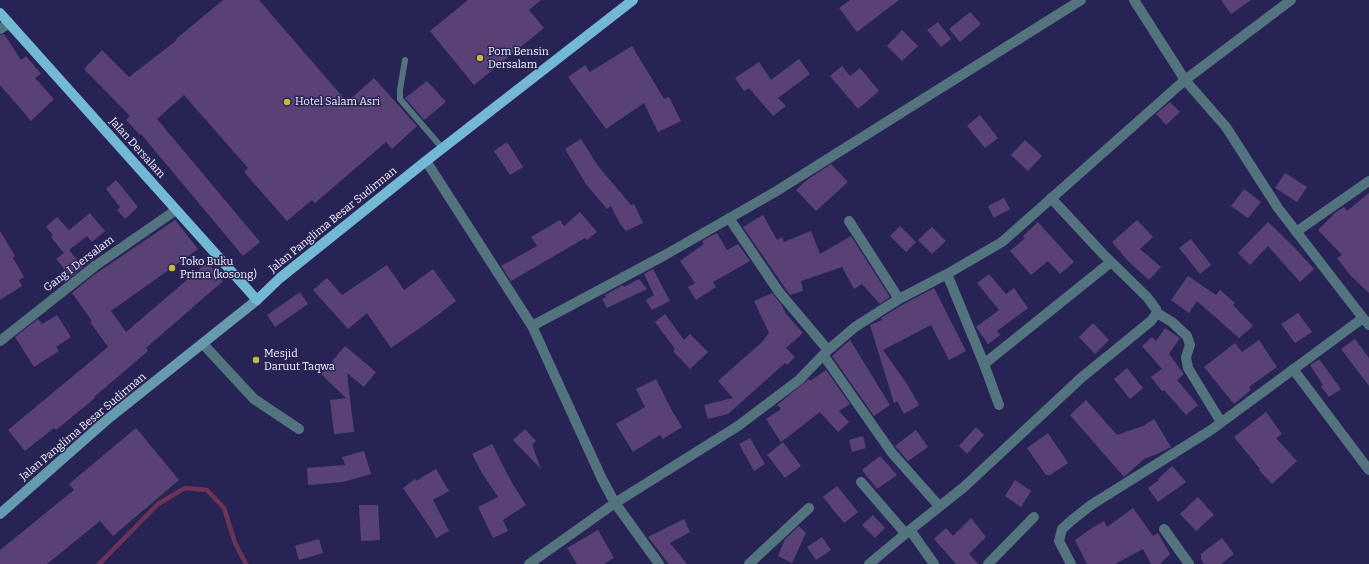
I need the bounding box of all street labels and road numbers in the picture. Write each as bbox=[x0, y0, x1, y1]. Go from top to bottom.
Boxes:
street label: Jalan Dersalam bbox=[106, 115, 168, 181]
street label: Jalan Panglima Besar Sudirman bbox=[266, 164, 400, 276]
street label: Gang I Dersalam bbox=[41, 233, 117, 295]
street label: Jalan Panglima Besar Sudirman bbox=[17, 370, 149, 484]

